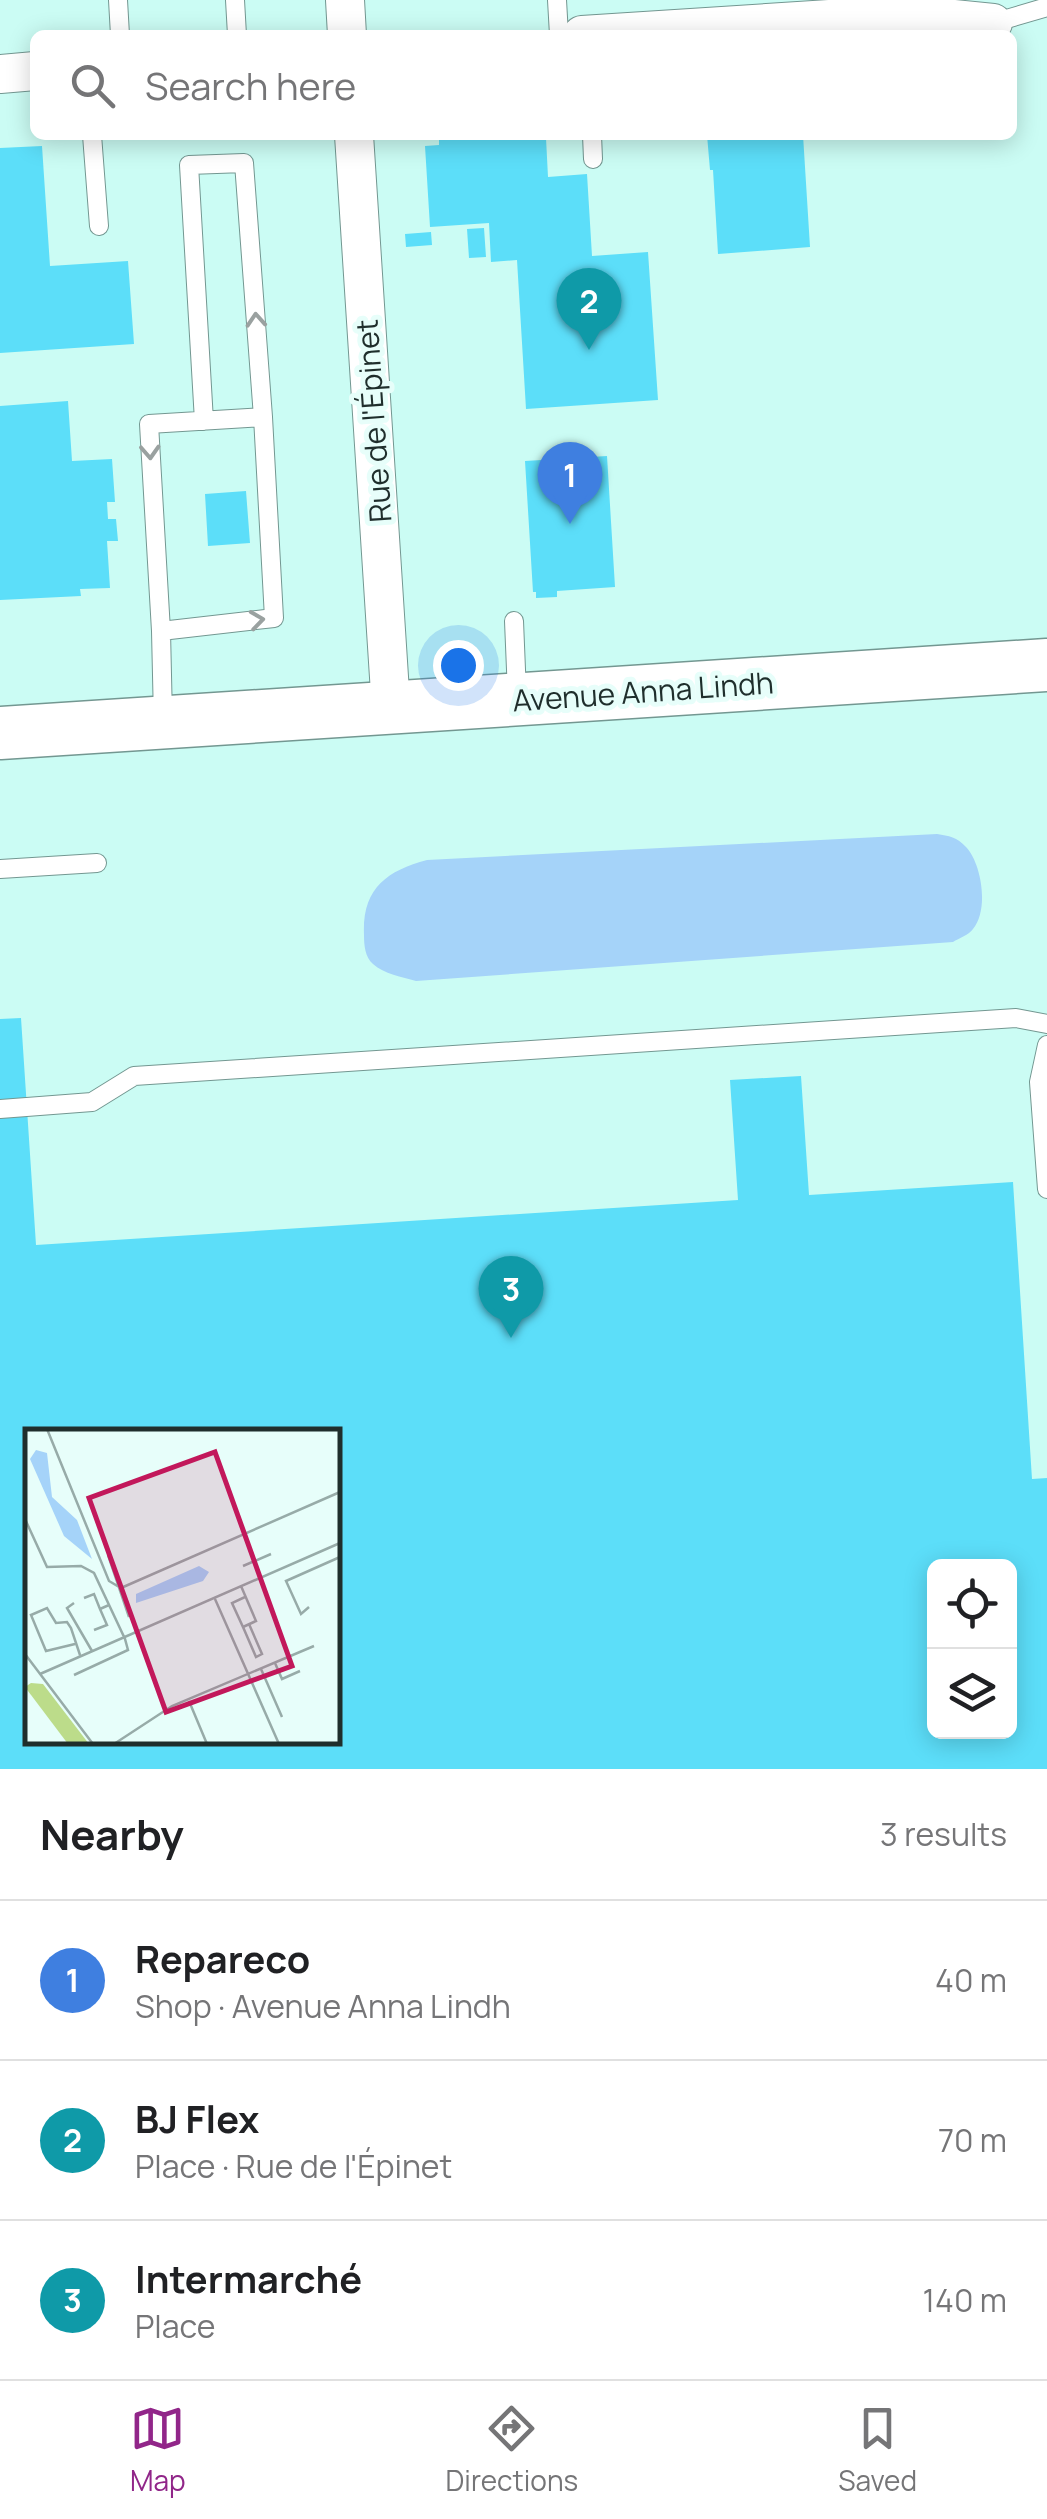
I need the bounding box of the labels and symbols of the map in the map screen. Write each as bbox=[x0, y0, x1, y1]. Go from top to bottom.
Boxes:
pin: 2 bbox=[556, 268, 622, 350]
one-way arrow bbox=[245, 312, 267, 328]
street label: Rue de l'Épinet bbox=[345, 318, 401, 524]
pin: 1 bbox=[538, 442, 602, 524]
one-way arrow bbox=[139, 444, 160, 460]
one-way arrow bbox=[249, 610, 265, 631]
your location bbox=[433, 640, 484, 691]
street label: Avenue Anna Lindh bbox=[511, 661, 775, 721]
pin: 3 bbox=[478, 1256, 544, 1338]
inset map bbox=[25, 1429, 340, 1744]

